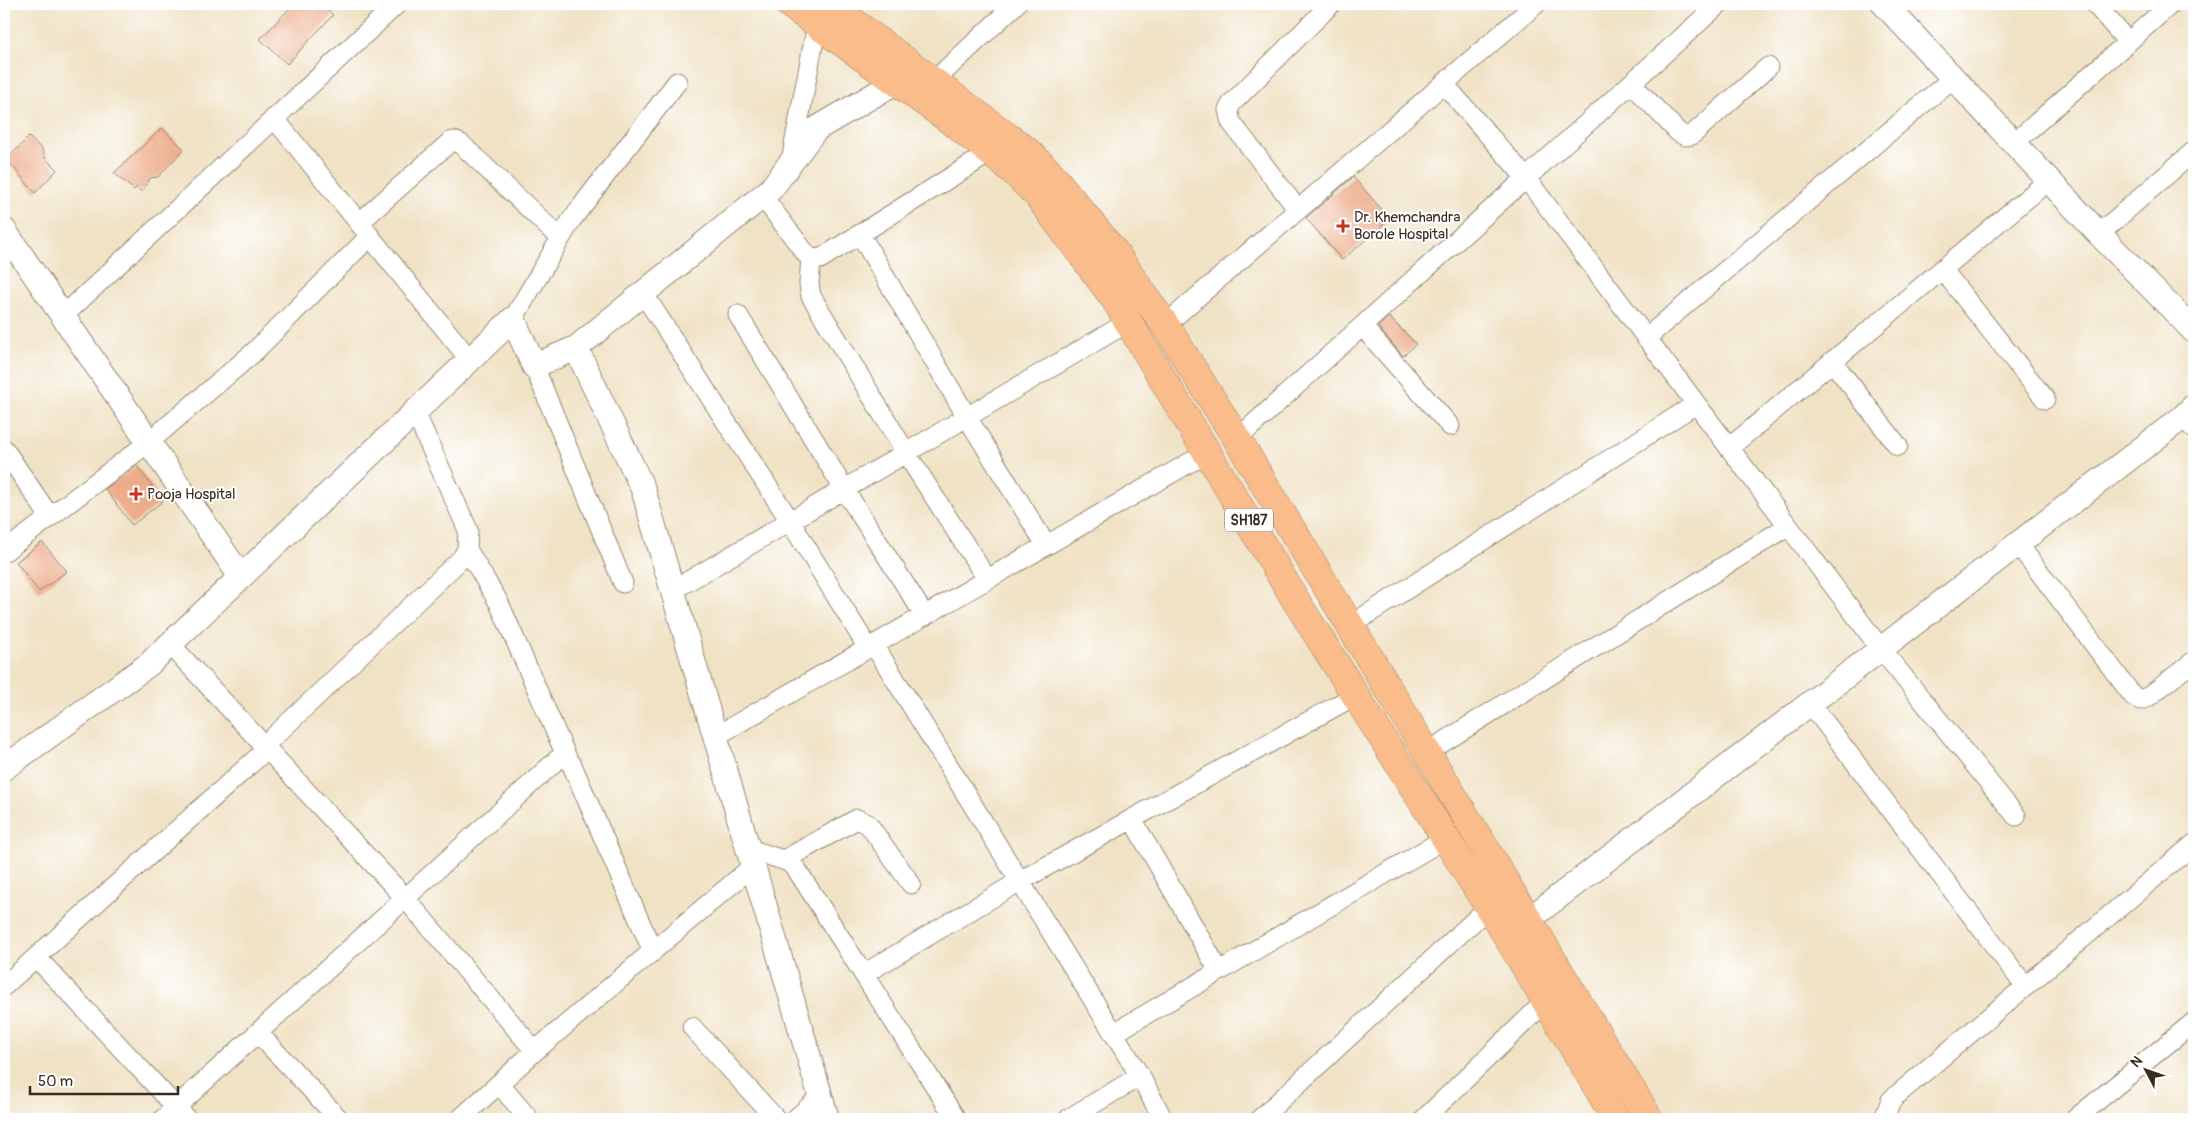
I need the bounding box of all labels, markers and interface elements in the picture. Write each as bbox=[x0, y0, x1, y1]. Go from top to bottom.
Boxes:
place label: Dr. Khemchandra Borole Hospital bbox=[1354, 208, 1460, 244]
marker: Dr. Khemchandra Borole Hospital bbox=[1336, 219, 1350, 233]
place label: Pooja Hospital bbox=[147, 485, 236, 504]
marker: Pooja Hospital bbox=[129, 487, 143, 501]
road number: SH187 bbox=[1225, 508, 1273, 532]
north arrow bbox=[2120, 1046, 2170, 1096]
text: N bbox=[2127, 1053, 2146, 1071]
scale bar bbox=[30, 1063, 178, 1095]
text: 50 m bbox=[38, 1072, 73, 1091]

